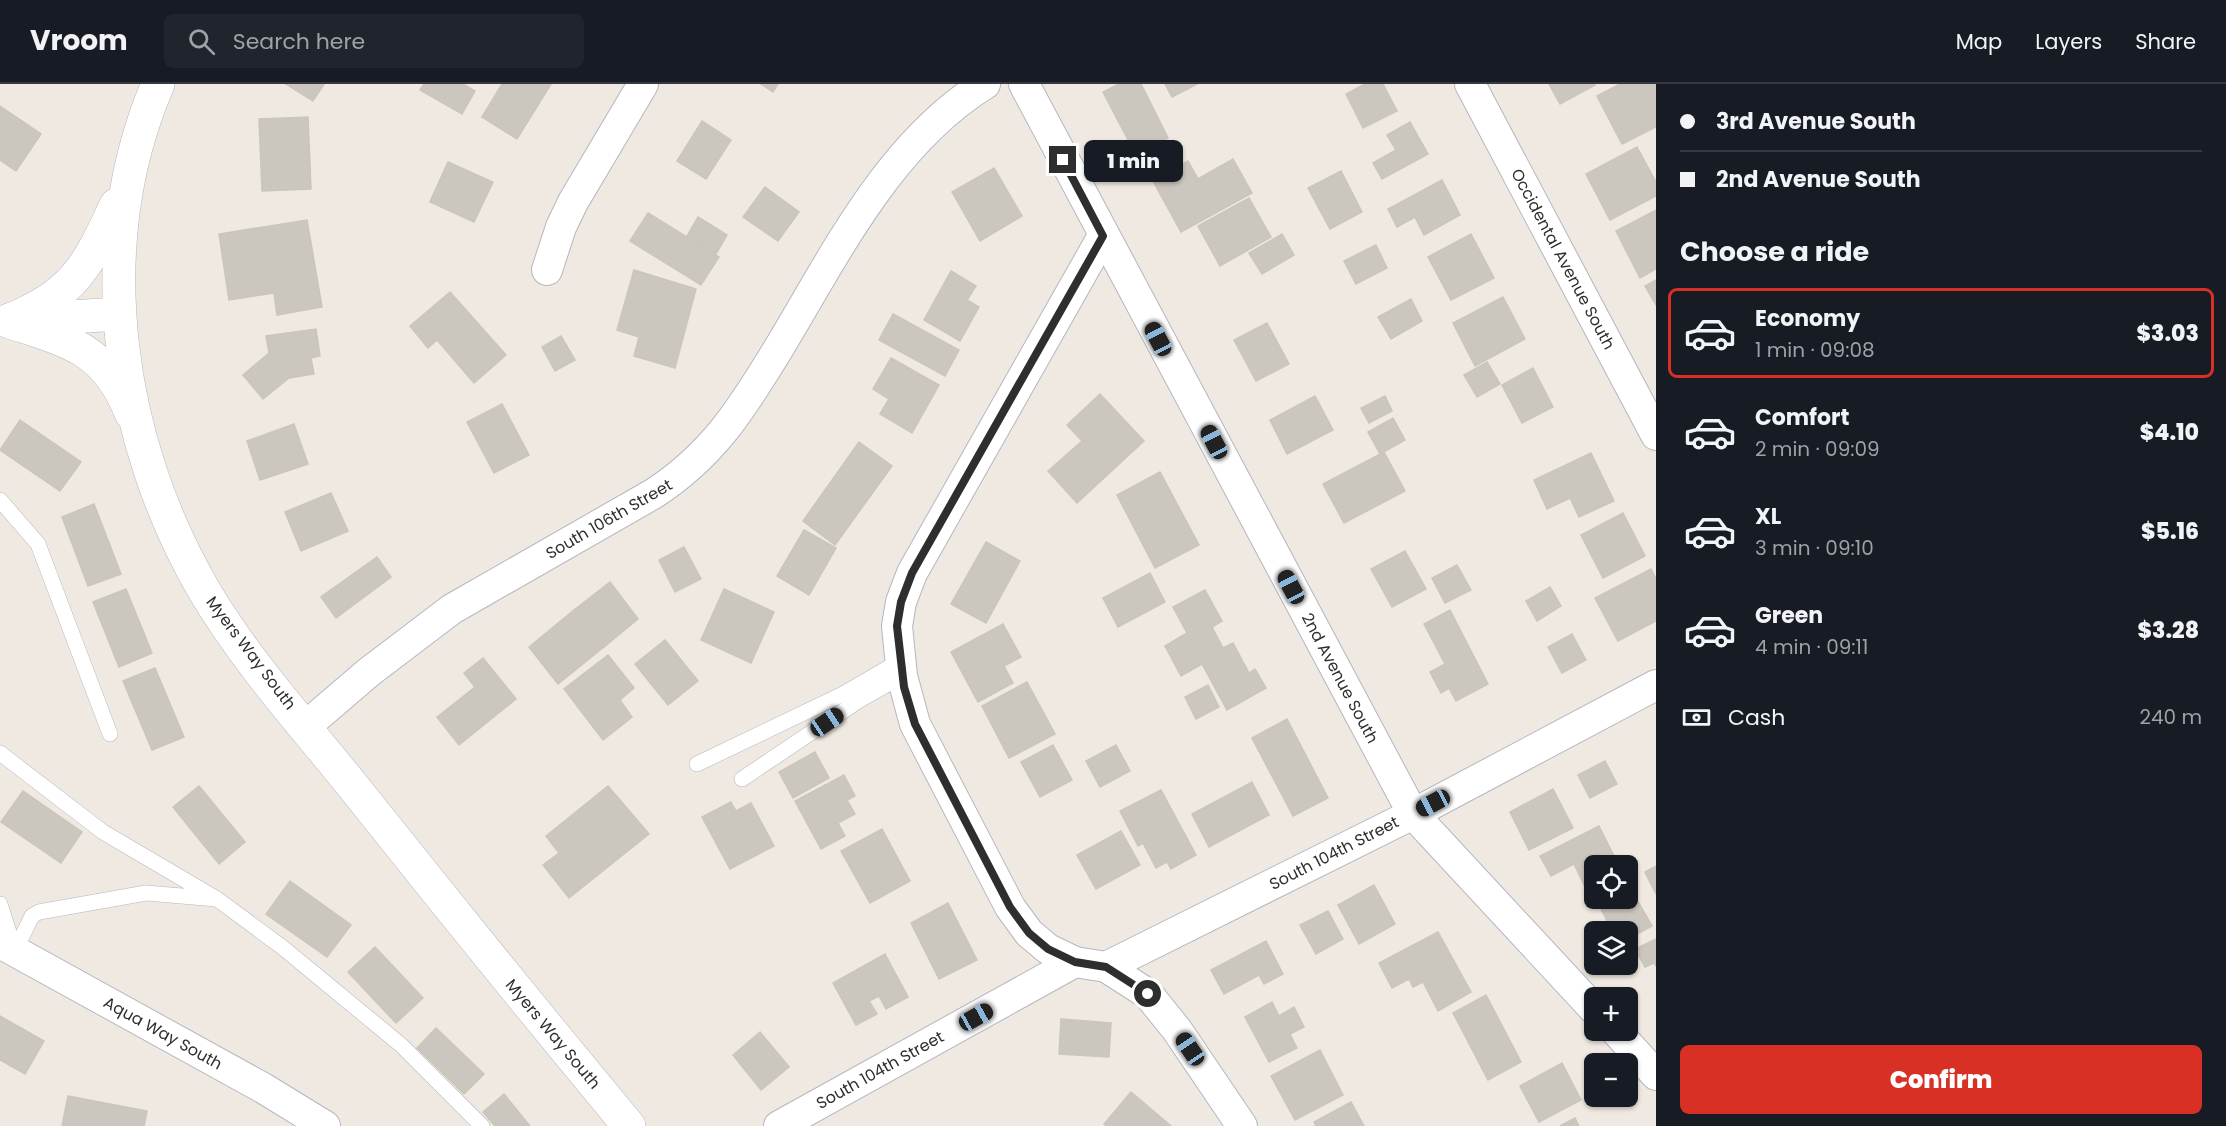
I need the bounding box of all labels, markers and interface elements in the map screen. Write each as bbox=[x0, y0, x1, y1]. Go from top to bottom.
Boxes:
search box bbox=[164, 14, 584, 68]
text: Vroom bbox=[30, 21, 128, 60]
icon: search bbox=[185, 25, 218, 58]
text: Search here bbox=[233, 26, 365, 57]
text: Map bbox=[1956, 27, 2002, 56]
text: Layers bbox=[2035, 27, 2102, 56]
text: Share bbox=[2135, 27, 2196, 56]
text: 3rd Avenue South bbox=[1716, 106, 1916, 137]
callout: 1 min bbox=[1084, 139, 1183, 181]
route end bbox=[1049, 146, 1076, 173]
text: 1 min bbox=[1107, 147, 1160, 175]
street label: Occidental Avenue South bbox=[1505, 164, 1621, 354]
text: 2nd Avenue South bbox=[1716, 164, 1921, 195]
text: Choose a ride bbox=[1680, 233, 1869, 270]
text: Economy bbox=[1755, 303, 1860, 334]
icon: car bbox=[1683, 306, 1737, 360]
text: $3.03 bbox=[2137, 318, 2199, 349]
car bbox=[1142, 319, 1174, 359]
text: 1 min · 09:08 bbox=[1755, 336, 1875, 364]
text: Comfort bbox=[1755, 402, 1849, 433]
icon: car bbox=[1683, 405, 1737, 459]
text: $4.10 bbox=[2140, 417, 2199, 448]
car bbox=[1198, 422, 1230, 462]
text: 2 min · 09:09 bbox=[1755, 435, 1880, 463]
street label: South 106th Street bbox=[541, 473, 677, 565]
text: XL bbox=[1755, 501, 1781, 532]
icon: car bbox=[1683, 504, 1737, 558]
text: $5.16 bbox=[2141, 516, 2199, 547]
text: 3 min · 09:10 bbox=[1755, 534, 1874, 562]
car bbox=[1275, 567, 1307, 607]
street label: Myers Way South bbox=[201, 591, 301, 715]
text: Green bbox=[1755, 600, 1823, 631]
icon: car bbox=[1683, 603, 1737, 657]
street label: 2nd Avenue South bbox=[1296, 609, 1384, 747]
text: $3.28 bbox=[2138, 615, 2199, 646]
text: 4 min · 09:11 bbox=[1755, 633, 1868, 661]
icon: cash bbox=[1680, 701, 1713, 734]
text: Cash bbox=[1728, 702, 1785, 733]
text: 240 m bbox=[2139, 703, 2202, 731]
car bbox=[807, 704, 847, 740]
car bbox=[1413, 787, 1453, 819]
street label: South 104th Street bbox=[1265, 810, 1403, 896]
map controls bbox=[1584, 855, 1638, 1107]
button: locate bbox=[1584, 855, 1638, 909]
button: layers bbox=[1584, 921, 1638, 975]
street label: Myers Way South bbox=[500, 974, 606, 1094]
route start bbox=[1134, 980, 1161, 1007]
button: + bbox=[1584, 987, 1638, 1041]
street label: Aqua Way South bbox=[99, 991, 227, 1075]
car bbox=[956, 1000, 996, 1034]
street label: South 104th Street bbox=[812, 1025, 948, 1115]
car bbox=[1172, 1029, 1208, 1069]
button: Confirm bbox=[1680, 1045, 2202, 1114]
button: − bbox=[1584, 1053, 1638, 1107]

